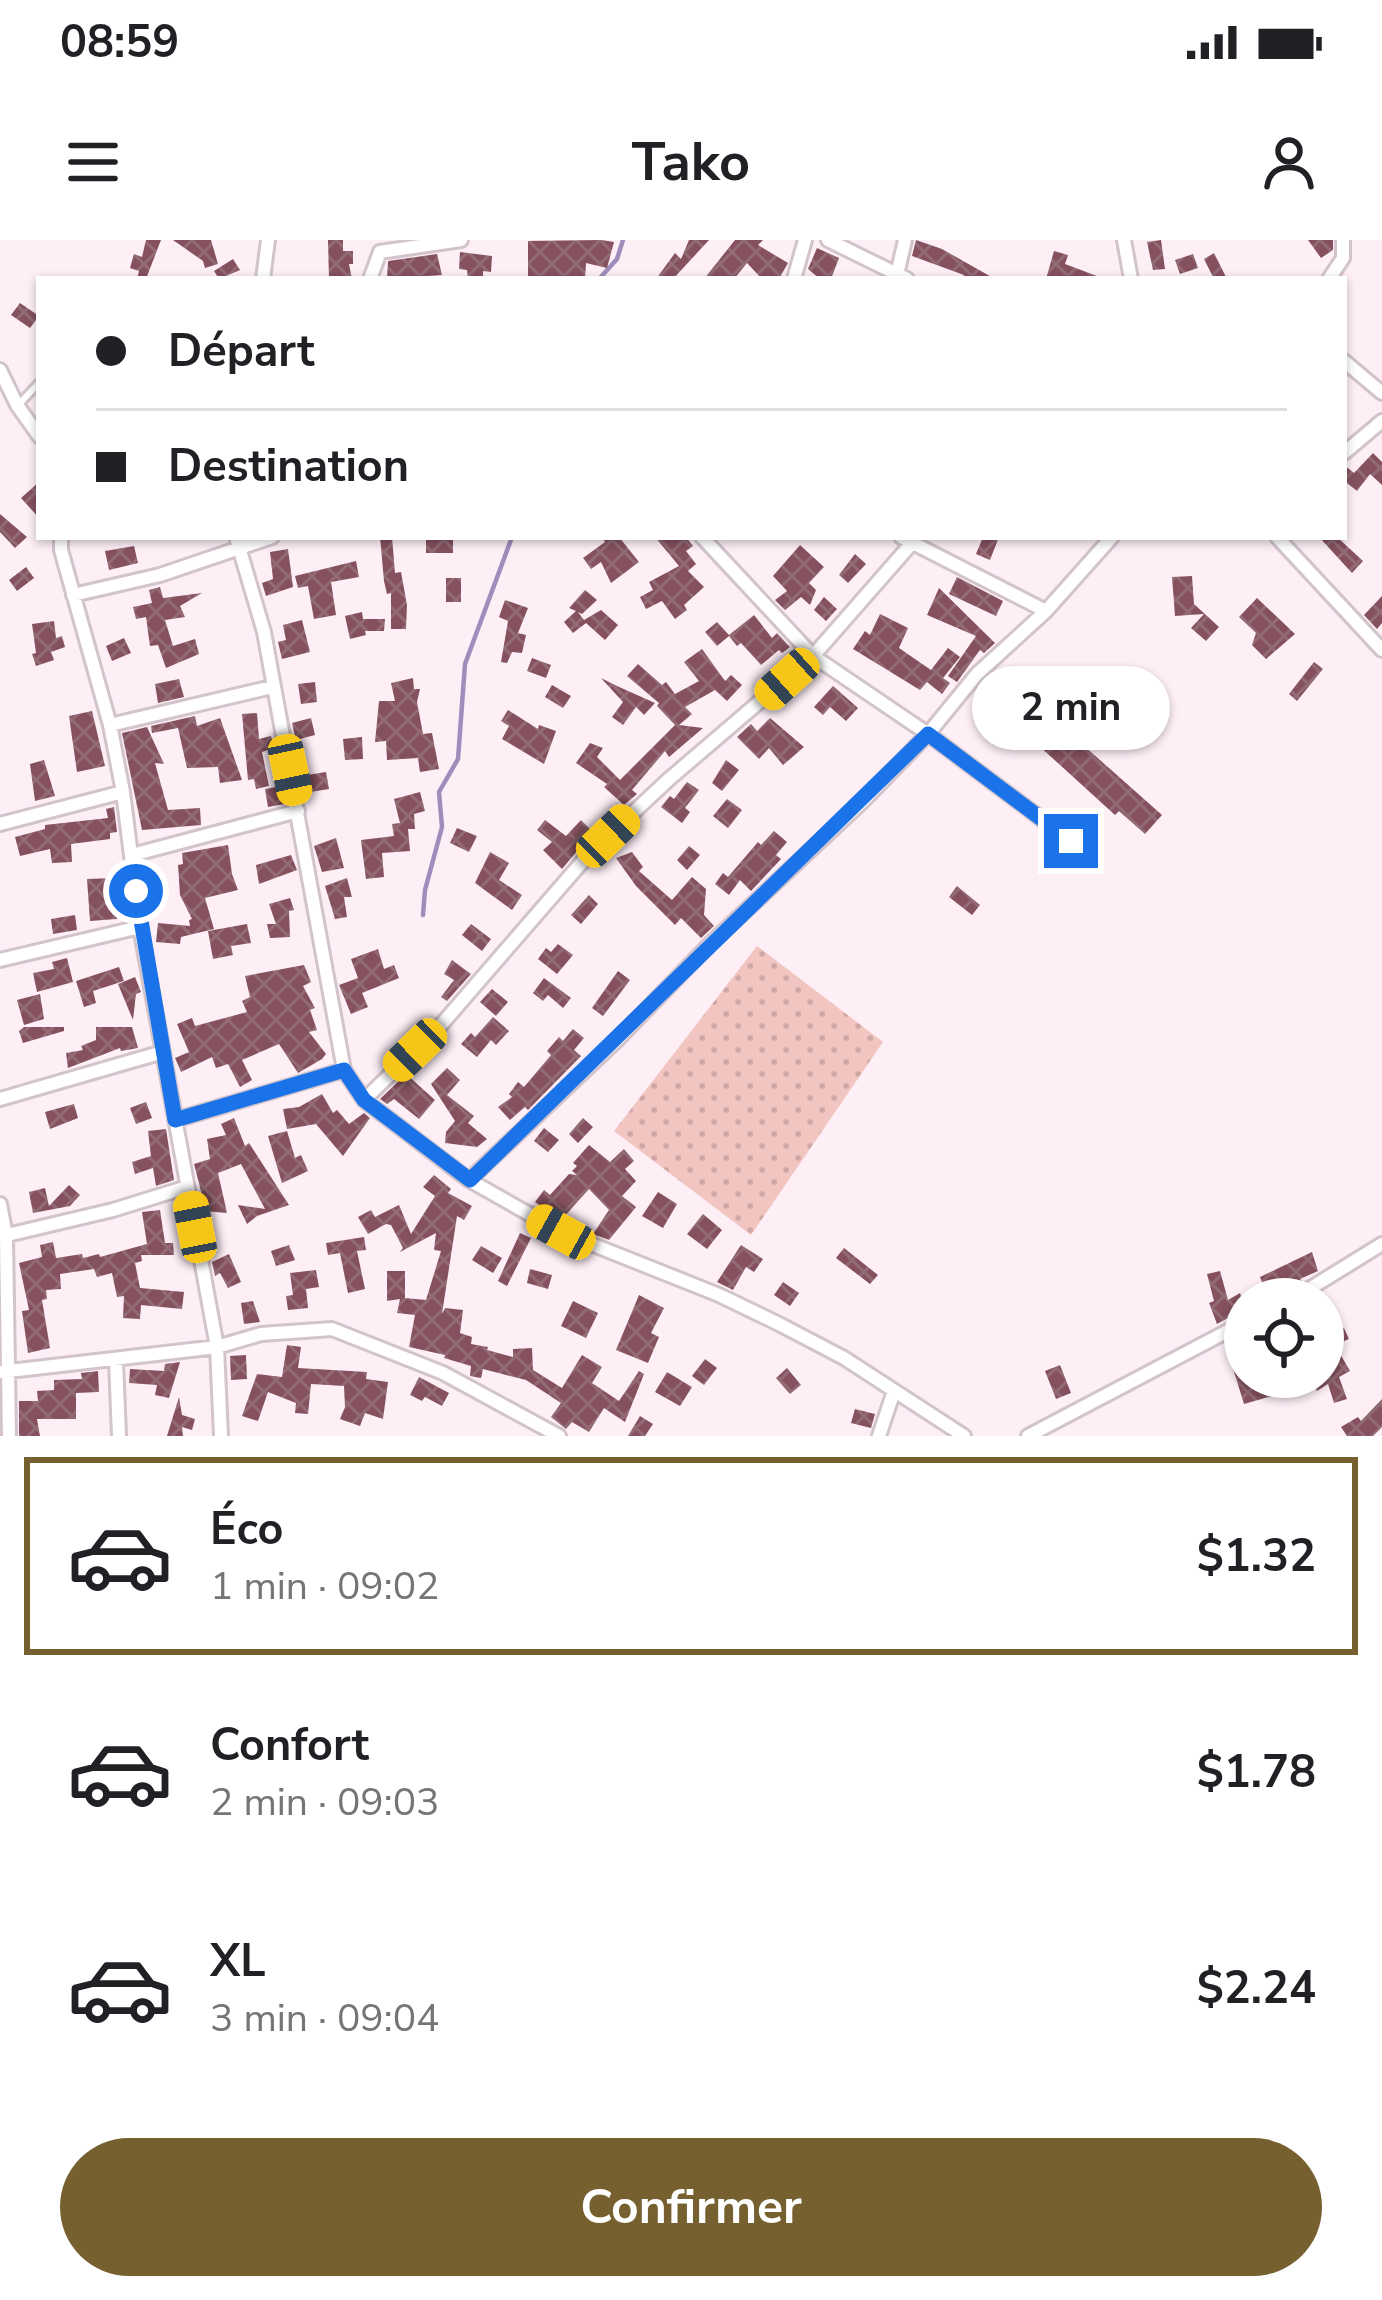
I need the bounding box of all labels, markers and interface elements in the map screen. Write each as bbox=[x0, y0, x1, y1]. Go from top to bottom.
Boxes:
text: 08:59 bbox=[60, 12, 179, 73]
text: Tako bbox=[632, 125, 750, 199]
icon: menu bbox=[60, 129, 126, 195]
icon: person bbox=[1256, 129, 1322, 195]
text: Départ bbox=[168, 321, 314, 382]
text: Destination bbox=[168, 436, 409, 497]
car bbox=[748, 642, 826, 716]
callout: 2 min bbox=[972, 667, 1170, 751]
text: 2 min bbox=[1021, 681, 1121, 734]
car bbox=[265, 731, 315, 809]
car bbox=[570, 798, 646, 874]
route end bbox=[1044, 814, 1098, 868]
route start bbox=[109, 864, 163, 918]
car bbox=[377, 1012, 453, 1088]
car bbox=[170, 1188, 220, 1266]
car bbox=[521, 1199, 601, 1265]
map controls bbox=[1224, 1278, 1344, 1398]
button: locate bbox=[1224, 1278, 1344, 1398]
text: Éco bbox=[210, 1499, 283, 1560]
icon: car bbox=[66, 1502, 174, 1610]
text: $1.32 bbox=[1197, 1526, 1316, 1587]
text: 1 min · 09:02 bbox=[210, 1560, 439, 1613]
text: Confort bbox=[210, 1715, 369, 1776]
icon: car bbox=[66, 1718, 174, 1826]
text: $1.78 bbox=[1197, 1742, 1316, 1803]
text: 2 min · 09:03 bbox=[210, 1776, 439, 1829]
text: XL bbox=[210, 1931, 266, 1992]
icon: car bbox=[66, 1934, 174, 2042]
text: $2.24 bbox=[1197, 1958, 1316, 2019]
text: 3 min · 09:04 bbox=[210, 1992, 439, 2045]
button: Confirmer bbox=[60, 2138, 1322, 2276]

